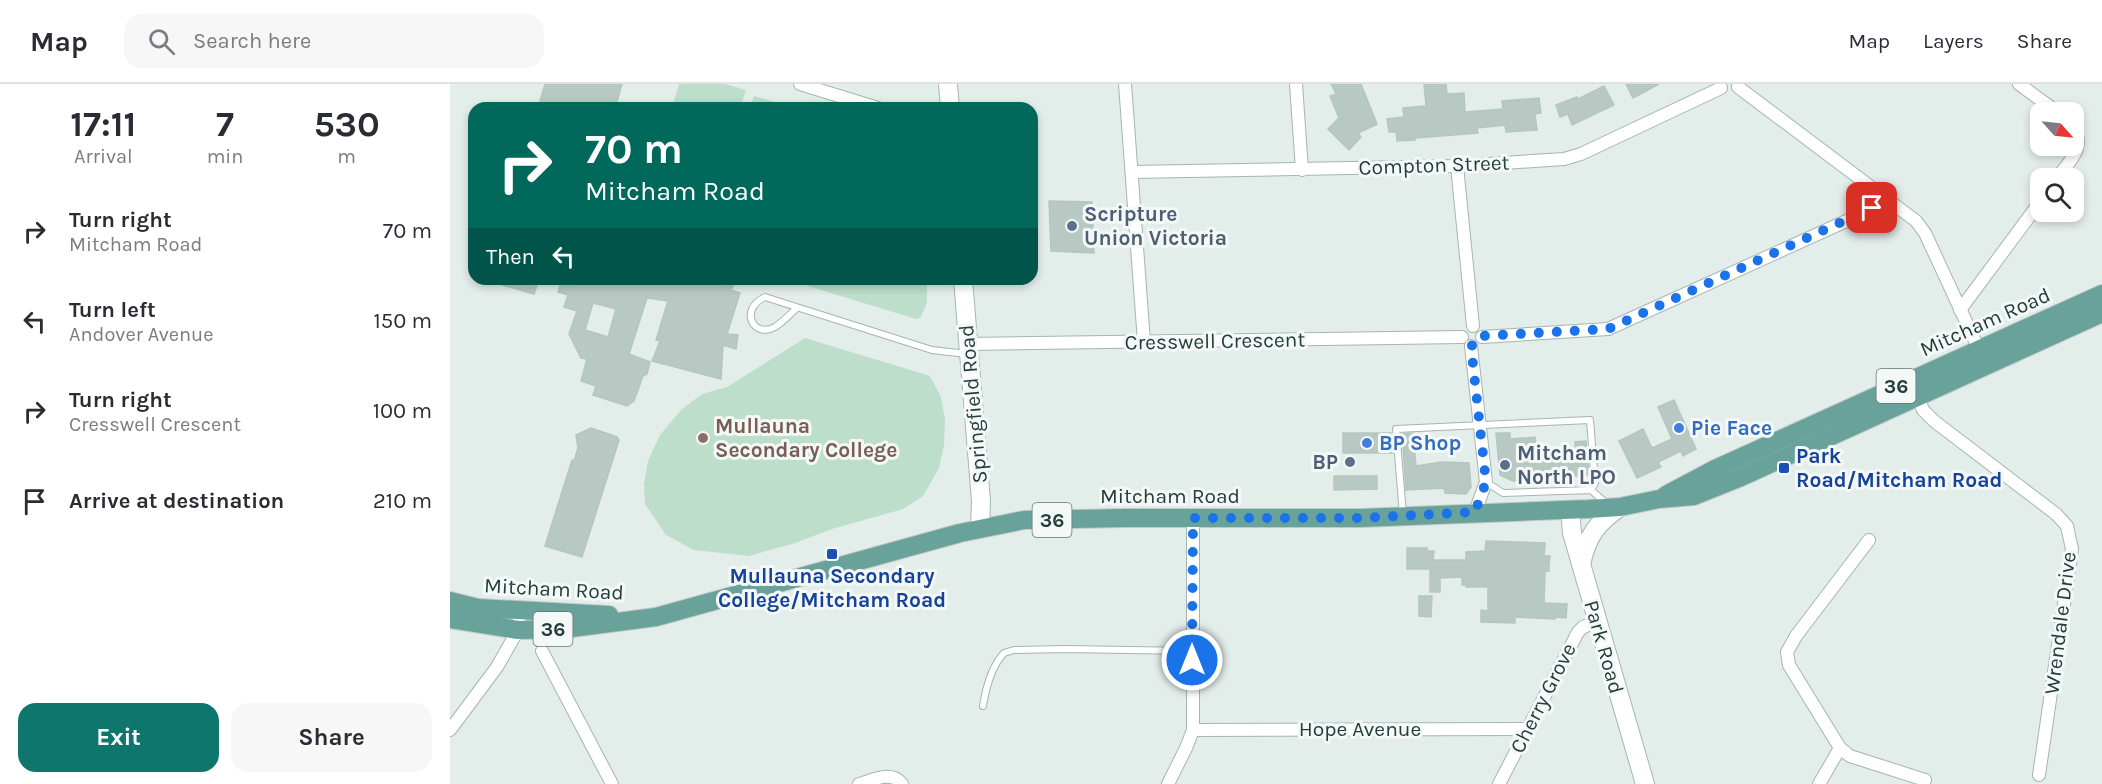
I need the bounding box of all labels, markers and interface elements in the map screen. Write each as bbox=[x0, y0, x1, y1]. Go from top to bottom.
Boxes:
search box bbox=[124, 14, 544, 68]
text: Map bbox=[30, 25, 88, 58]
icon: search bbox=[145, 25, 178, 58]
text: Search here bbox=[193, 28, 311, 54]
text: Map bbox=[1848, 29, 1890, 53]
text: Layers bbox=[1923, 29, 1984, 53]
text: Share bbox=[2017, 29, 2072, 53]
north arrow bbox=[2030, 102, 2084, 156]
map controls bbox=[2030, 102, 2084, 222]
text: 17:11 bbox=[70, 103, 136, 145]
text: 7 bbox=[216, 103, 234, 145]
text: 530 bbox=[314, 103, 380, 145]
text: 70 m bbox=[585, 124, 683, 174]
icon: right bbox=[486, 126, 564, 204]
text: Arrival bbox=[74, 145, 133, 168]
text: min bbox=[207, 145, 243, 168]
text: m bbox=[337, 145, 356, 168]
street label: Compton Street bbox=[1358, 150, 1510, 180]
button: search bbox=[2030, 168, 2084, 222]
text: Mitcham Road bbox=[585, 175, 765, 207]
pin bbox=[1846, 182, 1897, 233]
icon: arrive bbox=[1855, 191, 1888, 224]
place label: Scripture Union Victoria bbox=[1084, 202, 1227, 250]
text: Turn right bbox=[69, 207, 172, 233]
icon: right bbox=[18, 215, 51, 248]
text: 70 m bbox=[383, 218, 432, 244]
marker: Scripture Union Victoria bbox=[1065, 219, 1079, 233]
text: Mitcham Road bbox=[69, 233, 202, 256]
icon: left bbox=[547, 240, 580, 273]
text: Then bbox=[486, 244, 535, 270]
street label: Mitcham Road bbox=[1916, 283, 2054, 361]
text: Turn left bbox=[69, 297, 156, 323]
icon: left bbox=[18, 305, 51, 338]
text: 150 m bbox=[373, 308, 432, 334]
text: Andover Avenue bbox=[69, 323, 213, 346]
street label: Springfield Road bbox=[954, 324, 992, 484]
street label: Cresswell Crescent bbox=[1125, 327, 1306, 355]
road number: 36 bbox=[1876, 369, 1916, 403]
text: Turn right bbox=[69, 387, 172, 413]
icon: right bbox=[18, 395, 51, 428]
text: 100 m bbox=[373, 398, 432, 424]
text: Cresswell Crescent bbox=[69, 413, 241, 436]
place label: Mullauna Secondary College bbox=[715, 414, 897, 462]
place label: Pie Face bbox=[1691, 416, 1772, 440]
marker: Pie Face bbox=[1672, 421, 1686, 435]
marker: Mullauna Secondary College bbox=[696, 431, 710, 445]
place label: BP Shop bbox=[1379, 431, 1461, 455]
marker: BP Shop bbox=[1360, 436, 1374, 450]
place label: Mitcham North LPO bbox=[1517, 441, 1616, 489]
place label: Park Road/Mitcham Road bbox=[1796, 444, 2002, 492]
place label: BP bbox=[1312, 450, 1338, 474]
marker: BP bbox=[1343, 455, 1357, 469]
marker: Mitcham North LPO bbox=[1498, 458, 1512, 472]
marker: Park Road/Mitcham Road bbox=[1777, 461, 1791, 475]
street label: Mitcham Road bbox=[1100, 484, 1240, 508]
icon: arrive bbox=[18, 485, 51, 518]
text: Arrive at destination bbox=[69, 488, 284, 514]
text: 210 m bbox=[373, 488, 432, 514]
road number: 36 bbox=[1032, 503, 1072, 537]
marker: Mullauna Secondary College/Mitcham Road bbox=[825, 547, 839, 561]
street label: Wrendale Drive bbox=[2039, 550, 2081, 696]
place label: Mullauna Secondary College/Mitcham Road bbox=[718, 564, 946, 612]
street label: Mitcham Road bbox=[483, 573, 625, 605]
street label: Park Road bbox=[1579, 598, 1629, 696]
road number: 36 bbox=[534, 612, 572, 646]
position arrow bbox=[1160, 628, 1224, 692]
street label: Cherry Grove bbox=[1505, 639, 1581, 757]
button: Exit bbox=[18, 703, 219, 772]
button: Share bbox=[231, 703, 432, 772]
street label: Hope Avenue bbox=[1299, 717, 1421, 741]

